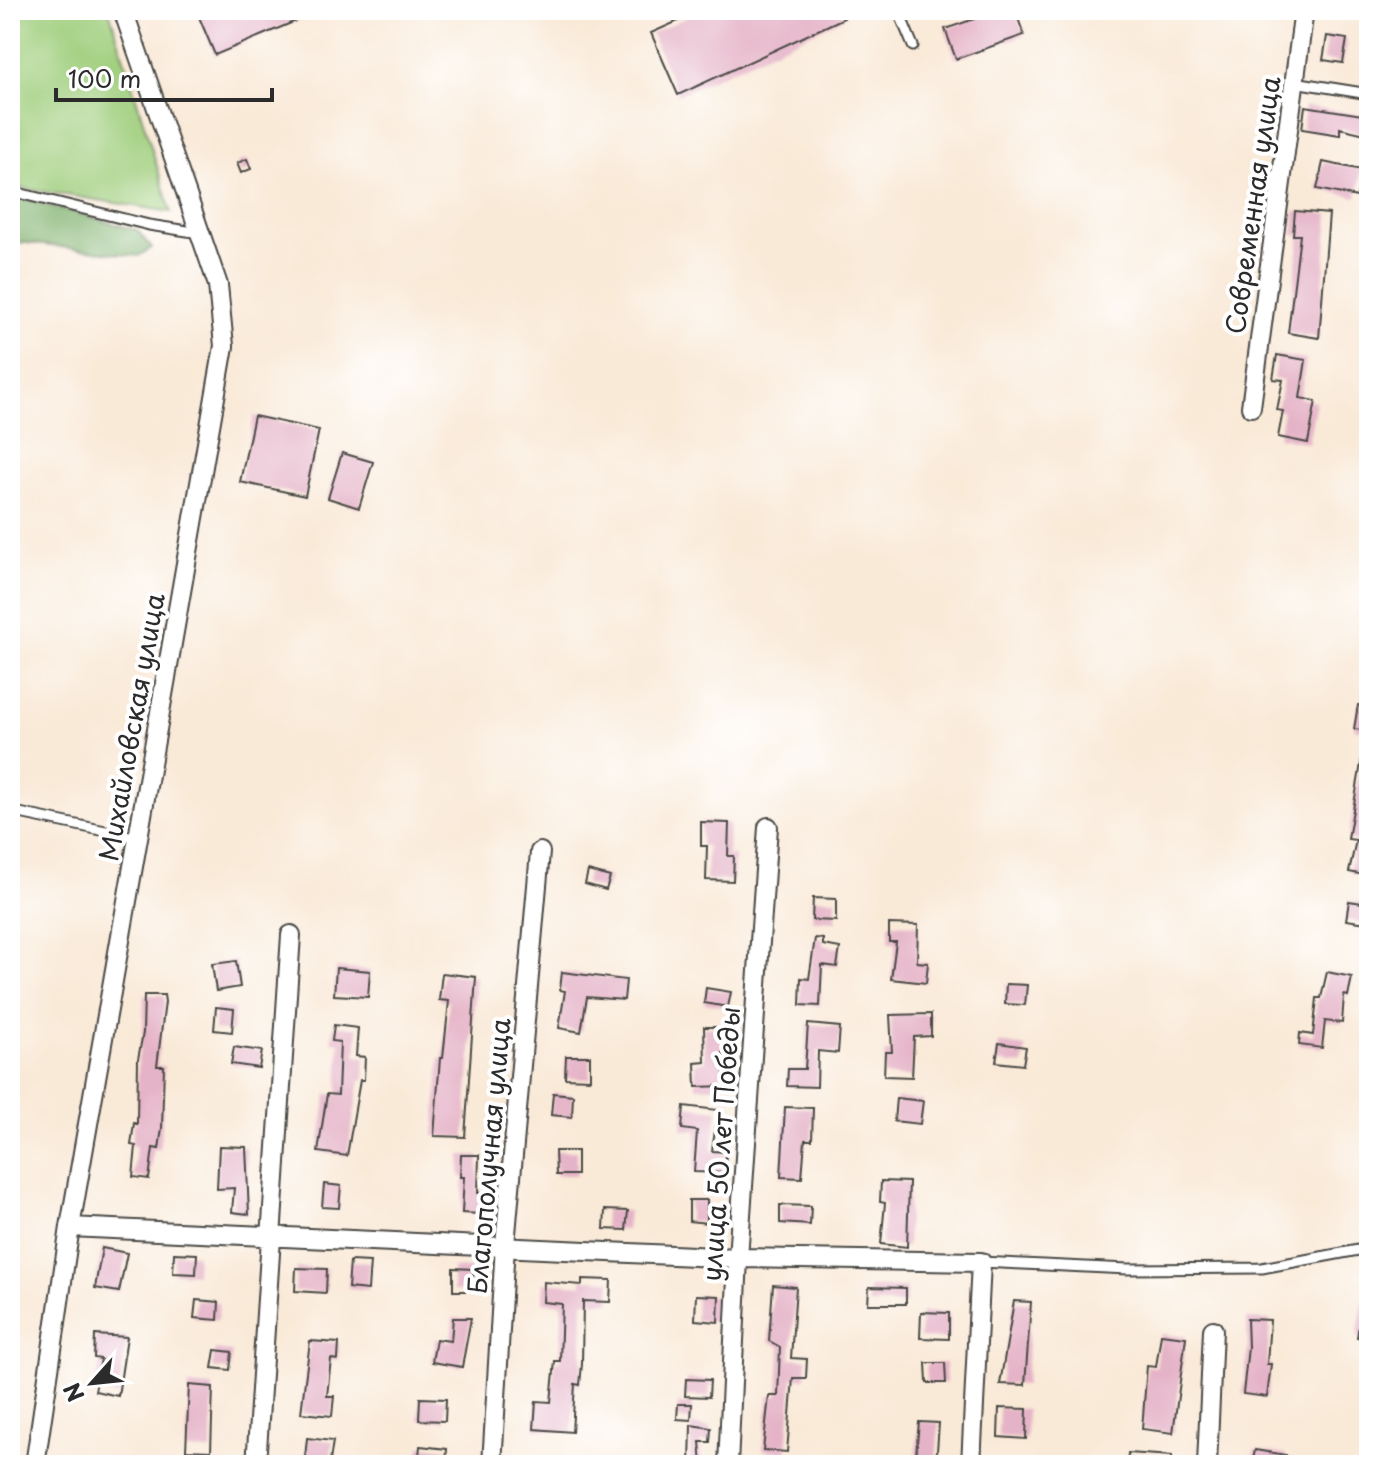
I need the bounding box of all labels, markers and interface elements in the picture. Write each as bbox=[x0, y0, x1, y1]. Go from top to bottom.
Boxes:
scale bar bbox=[56, 52, 272, 102]
text: 100 m bbox=[68, 60, 141, 96]
street label: Современная улица bbox=[1215, 73, 1289, 336]
street label: Михайловская улица bbox=[88, 589, 174, 864]
street label: улица 50 лет Победы bbox=[691, 1005, 749, 1283]
street label: Благополучная улица bbox=[457, 1016, 520, 1296]
north arrow bbox=[52, 1343, 132, 1423]
text: N bbox=[54, 1378, 92, 1408]

